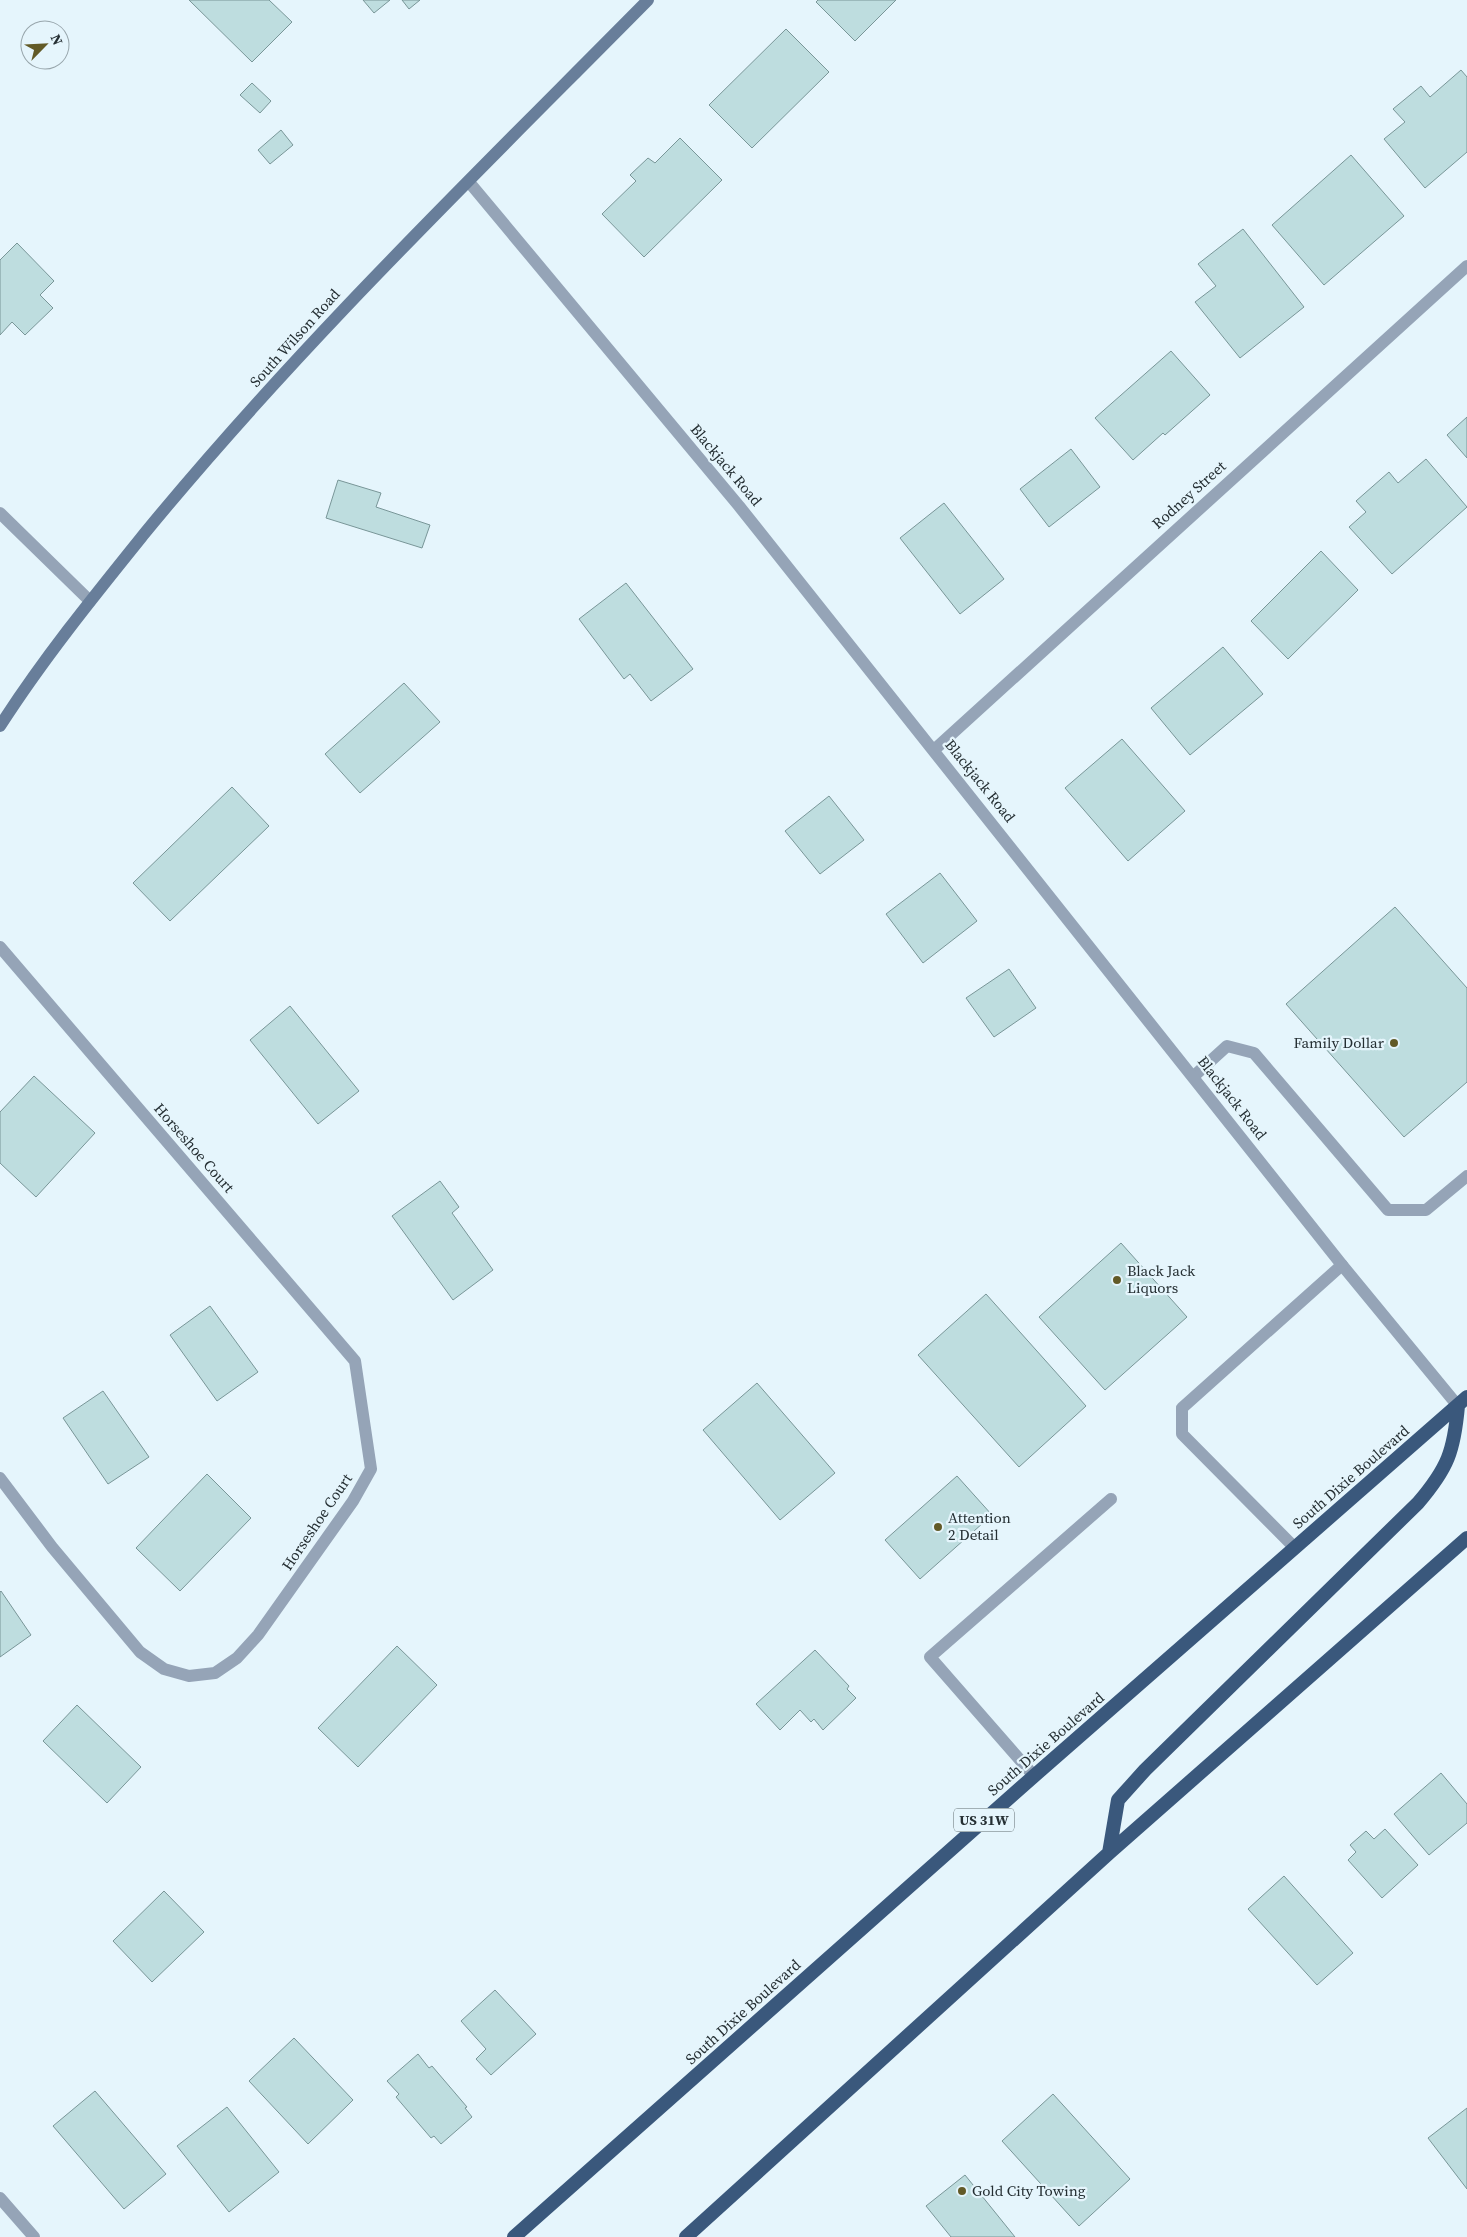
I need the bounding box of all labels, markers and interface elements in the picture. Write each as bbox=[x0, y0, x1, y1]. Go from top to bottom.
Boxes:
north arrow bbox=[20, 20, 70, 70]
text: N bbox=[46, 31, 68, 48]
street label: South Wilson Road bbox=[245, 284, 345, 391]
street label: Blackjack Road bbox=[686, 419, 767, 511]
street label: Rodney Street bbox=[1147, 456, 1230, 534]
street label: Blackjack Road bbox=[940, 735, 1021, 827]
place label: Family Dollar bbox=[1293, 1032, 1385, 1053]
marker: Family Dollar bbox=[1388, 1037, 1400, 1049]
street label: Blackjack Road bbox=[1193, 1051, 1272, 1144]
street label: Horseshoe Court bbox=[149, 1098, 239, 1197]
place label: Black Jack Liquors bbox=[1127, 1260, 1196, 1298]
marker: Black Jack Liquors bbox=[1111, 1274, 1123, 1286]
street label: South Dixie Boulevard bbox=[1288, 1420, 1414, 1533]
street label: Horseshoe Court bbox=[276, 1469, 357, 1574]
place label: Attention 2 Detail bbox=[948, 1507, 1011, 1545]
marker: Attention 2 Detail bbox=[932, 1521, 944, 1533]
street label: South Dixie Boulevard bbox=[983, 1687, 1109, 1800]
road number: US 31W bbox=[954, 1808, 1014, 1832]
street label: South Dixie Boulevard bbox=[681, 1954, 805, 2069]
place label: Gold City Towing bbox=[972, 2180, 1086, 2201]
marker: Gold City Towing bbox=[956, 2185, 968, 2197]

